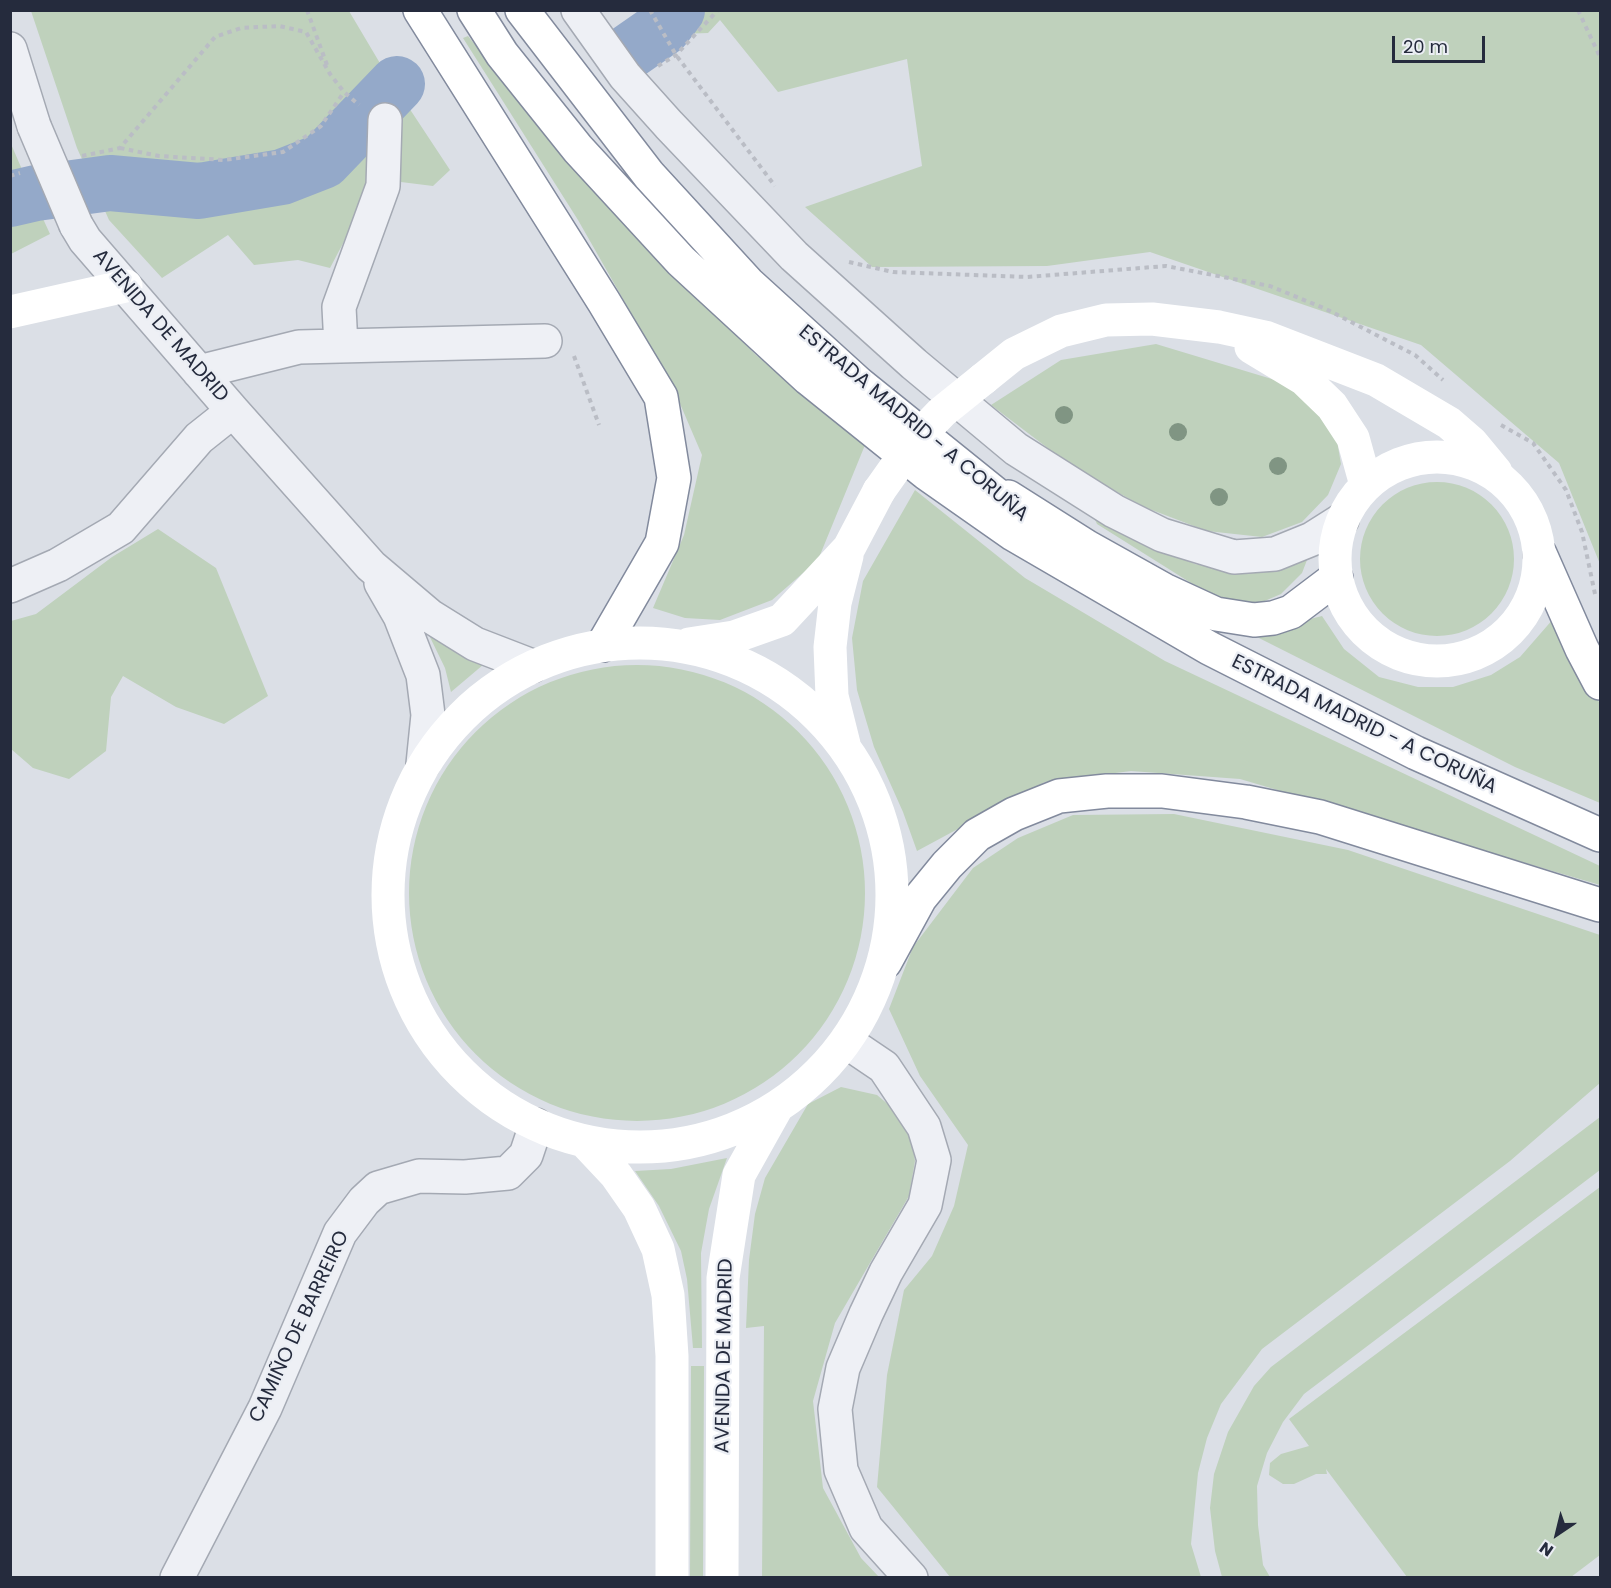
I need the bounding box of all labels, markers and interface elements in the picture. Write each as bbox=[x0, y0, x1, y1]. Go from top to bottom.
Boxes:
scale bar bbox=[1395, 24, 1488, 62]
text: 20 m bbox=[1403, 34, 1448, 59]
street label: AVENIDA DE MADRID bbox=[87, 245, 233, 407]
street label: ESTRADA MADRID - A CORUÑA bbox=[793, 321, 1033, 527]
street label: ESTRADA MADRID - A CORUÑA bbox=[1227, 650, 1501, 800]
street label: CAMIÑO DE BARREIRO bbox=[245, 1227, 355, 1427]
street label: AVENIDA DE MADRID bbox=[711, 1258, 739, 1454]
north arrow bbox=[1527, 1504, 1587, 1564]
text: N bbox=[1535, 1536, 1558, 1562]

